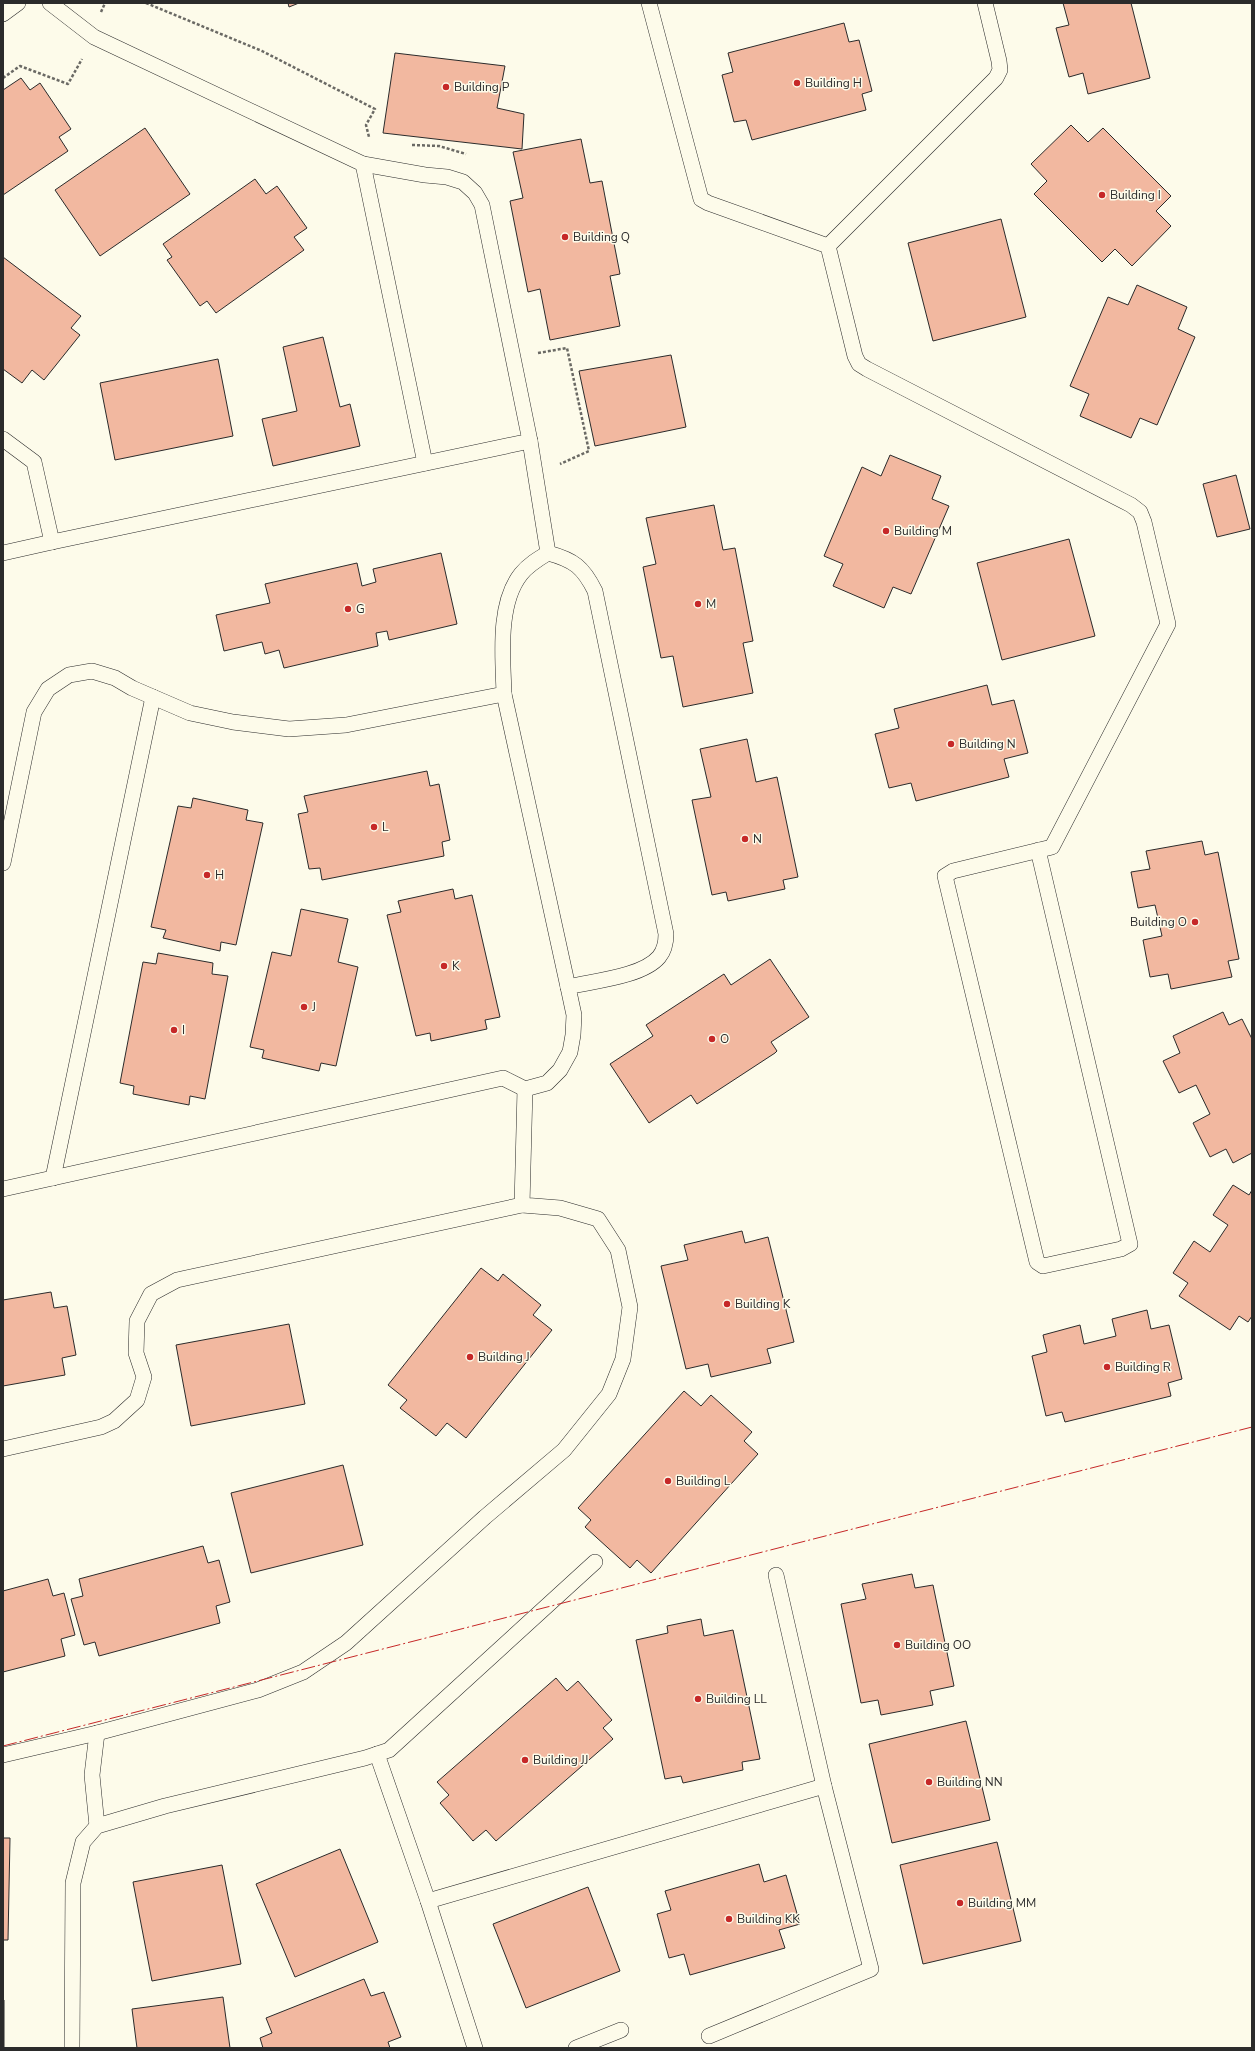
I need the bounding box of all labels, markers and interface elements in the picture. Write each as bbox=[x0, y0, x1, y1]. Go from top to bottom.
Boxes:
place label: Building H bbox=[805, 75, 862, 91]
marker: Building H bbox=[792, 78, 802, 88]
place label: Building P bbox=[454, 79, 510, 95]
marker: Building P bbox=[441, 82, 451, 92]
place label: Building I bbox=[1110, 187, 1161, 203]
marker: Building I bbox=[1097, 190, 1107, 200]
place label: Building Q bbox=[573, 229, 630, 245]
marker: Building Q bbox=[560, 232, 570, 242]
place label: Building M bbox=[894, 523, 952, 539]
marker: Building M bbox=[881, 526, 891, 536]
place label: M bbox=[706, 596, 716, 612]
marker: M bbox=[693, 599, 703, 609]
place label: G bbox=[356, 601, 365, 617]
marker: G bbox=[343, 604, 353, 614]
place label: Building N bbox=[959, 736, 1016, 752]
marker: Building N bbox=[946, 739, 956, 749]
place label: L bbox=[382, 819, 389, 835]
marker: L bbox=[369, 822, 379, 832]
place label: N bbox=[753, 831, 762, 847]
marker: N bbox=[740, 834, 750, 844]
place label: H bbox=[215, 867, 224, 883]
marker: H bbox=[202, 870, 212, 880]
place label: Building O bbox=[1130, 914, 1187, 930]
marker: Building O bbox=[1190, 917, 1200, 927]
place label: K bbox=[452, 958, 460, 974]
marker: K bbox=[439, 961, 449, 971]
place label: J bbox=[311, 999, 316, 1015]
marker: J bbox=[299, 1002, 309, 1012]
place label: I bbox=[182, 1022, 185, 1038]
marker: I bbox=[169, 1025, 179, 1035]
place label: O bbox=[720, 1031, 729, 1047]
marker: O bbox=[707, 1034, 717, 1044]
place label: Building K bbox=[735, 1296, 791, 1312]
marker: Building K bbox=[722, 1299, 732, 1309]
place label: Building J bbox=[478, 1349, 530, 1365]
marker: Building J bbox=[465, 1352, 475, 1362]
place label: Building R bbox=[1115, 1359, 1171, 1375]
marker: Building R bbox=[1102, 1362, 1112, 1372]
place label: Building L bbox=[676, 1473, 731, 1489]
marker: Building L bbox=[663, 1476, 673, 1486]
place label: Building OO bbox=[905, 1637, 971, 1653]
marker: Building OO bbox=[892, 1640, 902, 1650]
place label: Building LL bbox=[706, 1691, 767, 1707]
marker: Building LL bbox=[693, 1694, 703, 1704]
place label: Building JJ bbox=[533, 1752, 588, 1768]
marker: Building JJ bbox=[520, 1755, 530, 1765]
place label: Building NN bbox=[937, 1774, 1003, 1790]
marker: Building NN bbox=[924, 1777, 934, 1787]
place label: Building MM bbox=[968, 1895, 1036, 1911]
marker: Building MM bbox=[955, 1898, 965, 1908]
place label: Building KK bbox=[737, 1911, 800, 1927]
marker: Building KK bbox=[724, 1914, 734, 1924]

